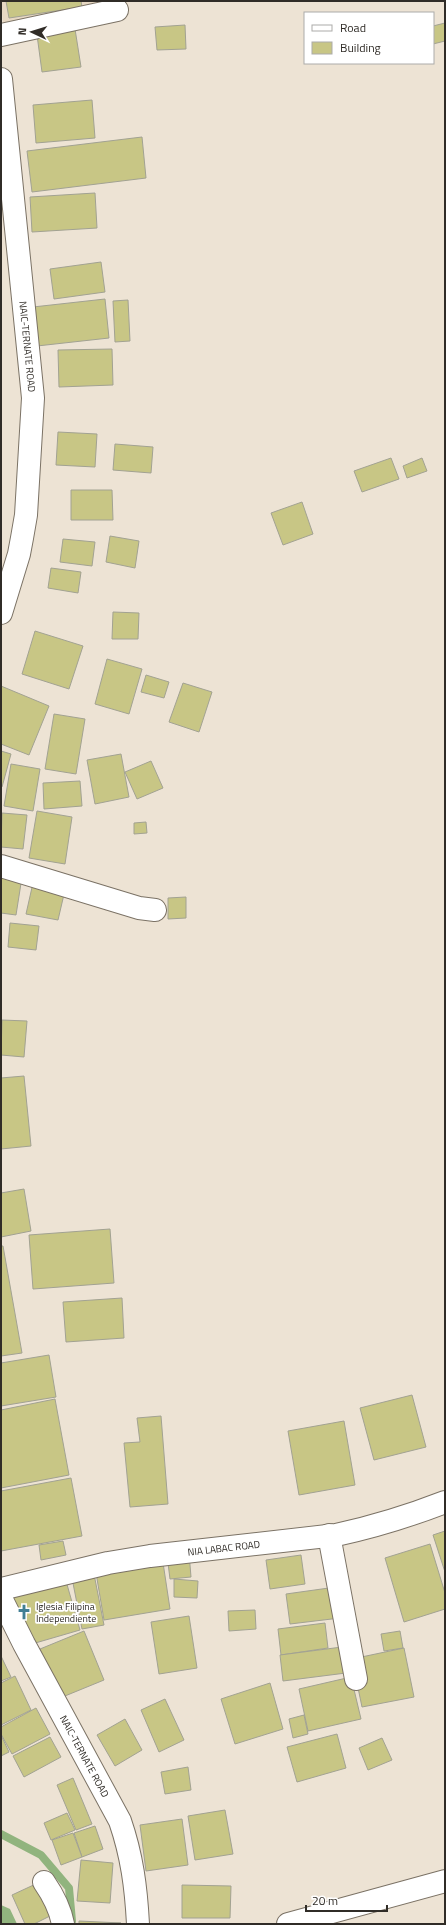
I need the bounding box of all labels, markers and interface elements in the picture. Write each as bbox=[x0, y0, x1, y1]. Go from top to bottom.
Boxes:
north arrow bbox=[12, 12, 52, 52]
legend bbox=[304, 12, 434, 64]
text: Road bbox=[340, 18, 366, 37]
text: N bbox=[14, 27, 30, 36]
text: Building bbox=[340, 38, 381, 57]
street label: NAIC-TERNATE ROAD bbox=[16, 300, 40, 393]
street label: NIA LABAC ROAD bbox=[187, 1536, 261, 1559]
place label: Iglesia Filipina Independiente bbox=[36, 1599, 96, 1626]
church icon: Iglesia Filipina Independiente bbox=[15, 1603, 33, 1621]
street label: NAIC-TERNATE ROAD bbox=[56, 1712, 113, 1800]
scale bar bbox=[306, 1887, 387, 1913]
text: 20 m bbox=[312, 1891, 338, 1910]

